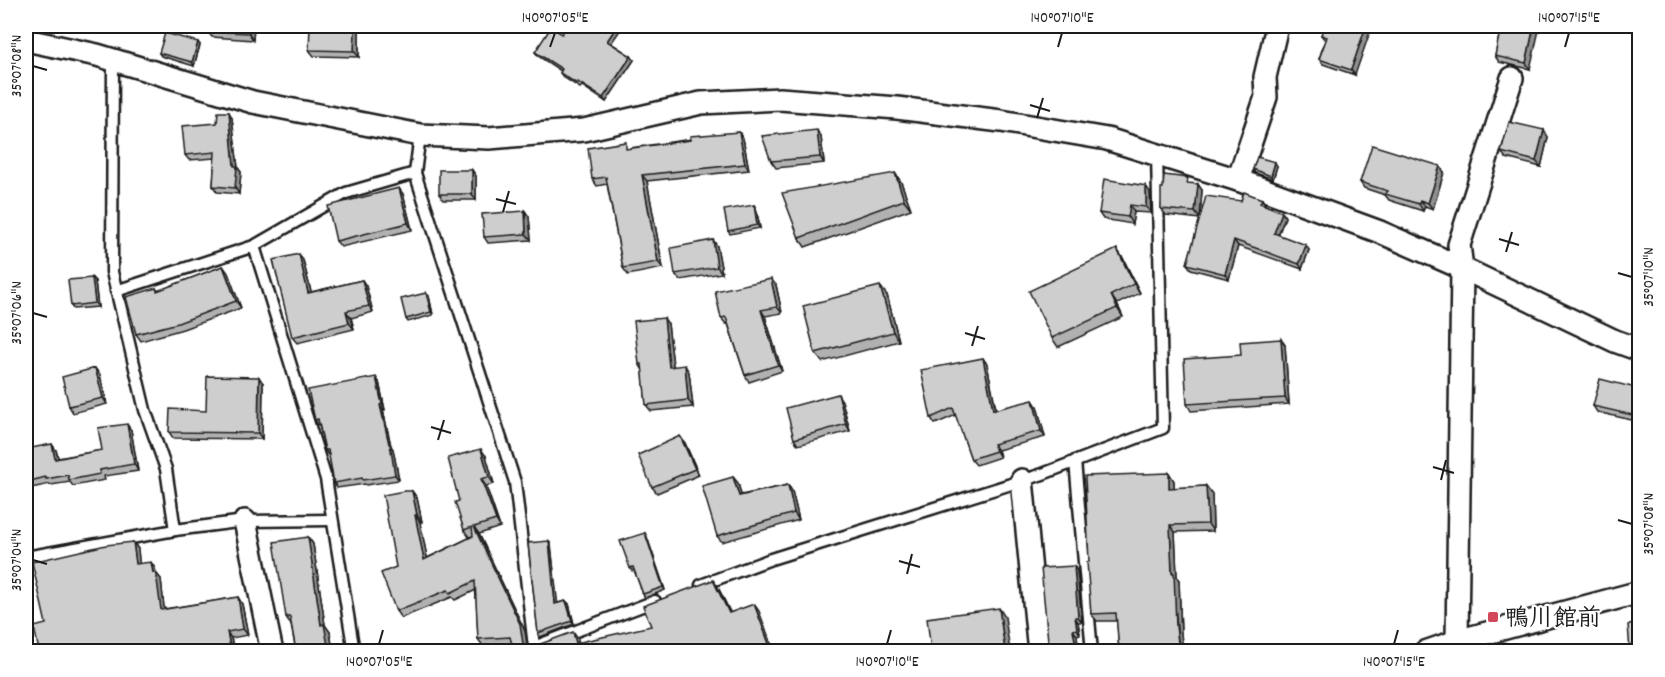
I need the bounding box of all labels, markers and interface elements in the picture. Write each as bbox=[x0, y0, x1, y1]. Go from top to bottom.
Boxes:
text: 140°07'05"E bbox=[522, 8, 589, 30]
text: 140°07'10"E bbox=[1031, 8, 1094, 30]
text: 140°07'15"E bbox=[1538, 8, 1600, 30]
text: 35°07'08"N bbox=[7, 35, 29, 97]
text: 35°07'10"N bbox=[1639, 247, 1661, 307]
text: 35°07'06"N bbox=[7, 281, 29, 345]
text: 35°07'08"N bbox=[1639, 493, 1661, 555]
text: 35°07'04"N bbox=[7, 529, 29, 591]
place label: 鴨川館前 bbox=[1505, 603, 1601, 637]
marker: 鴨川館前 bbox=[1486, 610, 1500, 624]
text: 140°07'05"E bbox=[346, 652, 413, 674]
text: 140°07'10"E bbox=[856, 652, 919, 674]
text: 140°07'15"E bbox=[1363, 652, 1425, 674]

